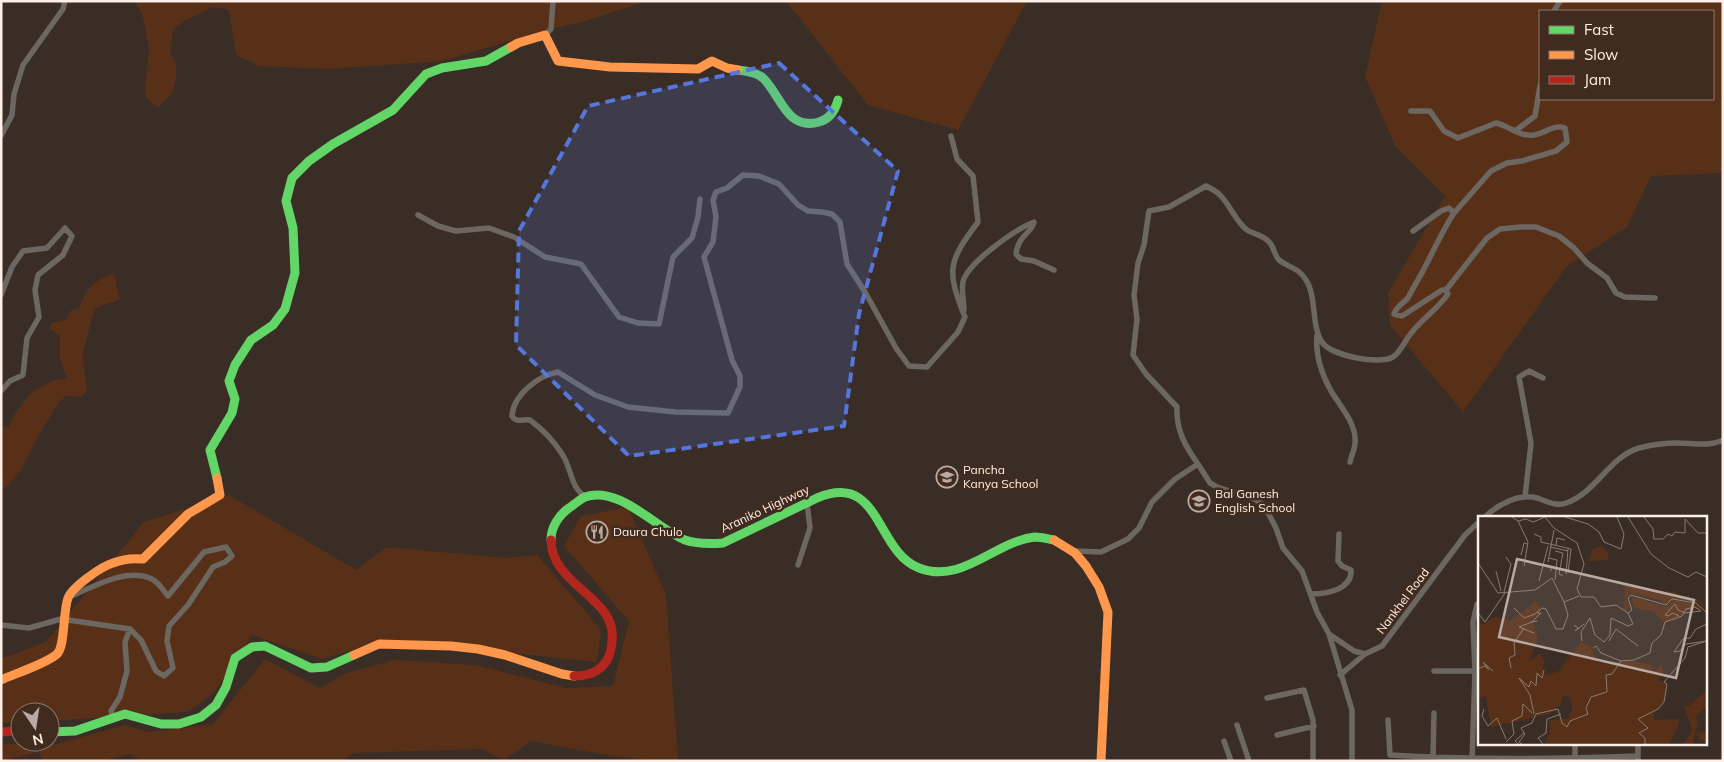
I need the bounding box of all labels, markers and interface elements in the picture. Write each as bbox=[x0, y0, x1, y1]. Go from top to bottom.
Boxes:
legend bbox=[1539, 10, 1714, 100]
text: Fast bbox=[1584, 20, 1614, 39]
text: Slow bbox=[1584, 45, 1618, 64]
text: Jam bbox=[1584, 70, 1611, 89]
place label: Pancha Kanya School bbox=[963, 462, 1038, 491]
school or university icon: Pancha Kanya School bbox=[935, 465, 959, 489]
street label: Araniko Highway bbox=[718, 481, 812, 536]
place label: Bal Ganesh English School bbox=[1215, 486, 1295, 515]
school or university icon: Bal Ganesh English School bbox=[1187, 489, 1211, 513]
inset map bbox=[1478, 516, 1706, 744]
restaurant icon: Daura Chulo bbox=[585, 520, 609, 544]
place label: Daura Chulo bbox=[613, 524, 683, 539]
street label: Nankhel Road bbox=[1373, 565, 1432, 636]
north arrow bbox=[10, 702, 60, 752]
text: N bbox=[31, 730, 45, 750]

